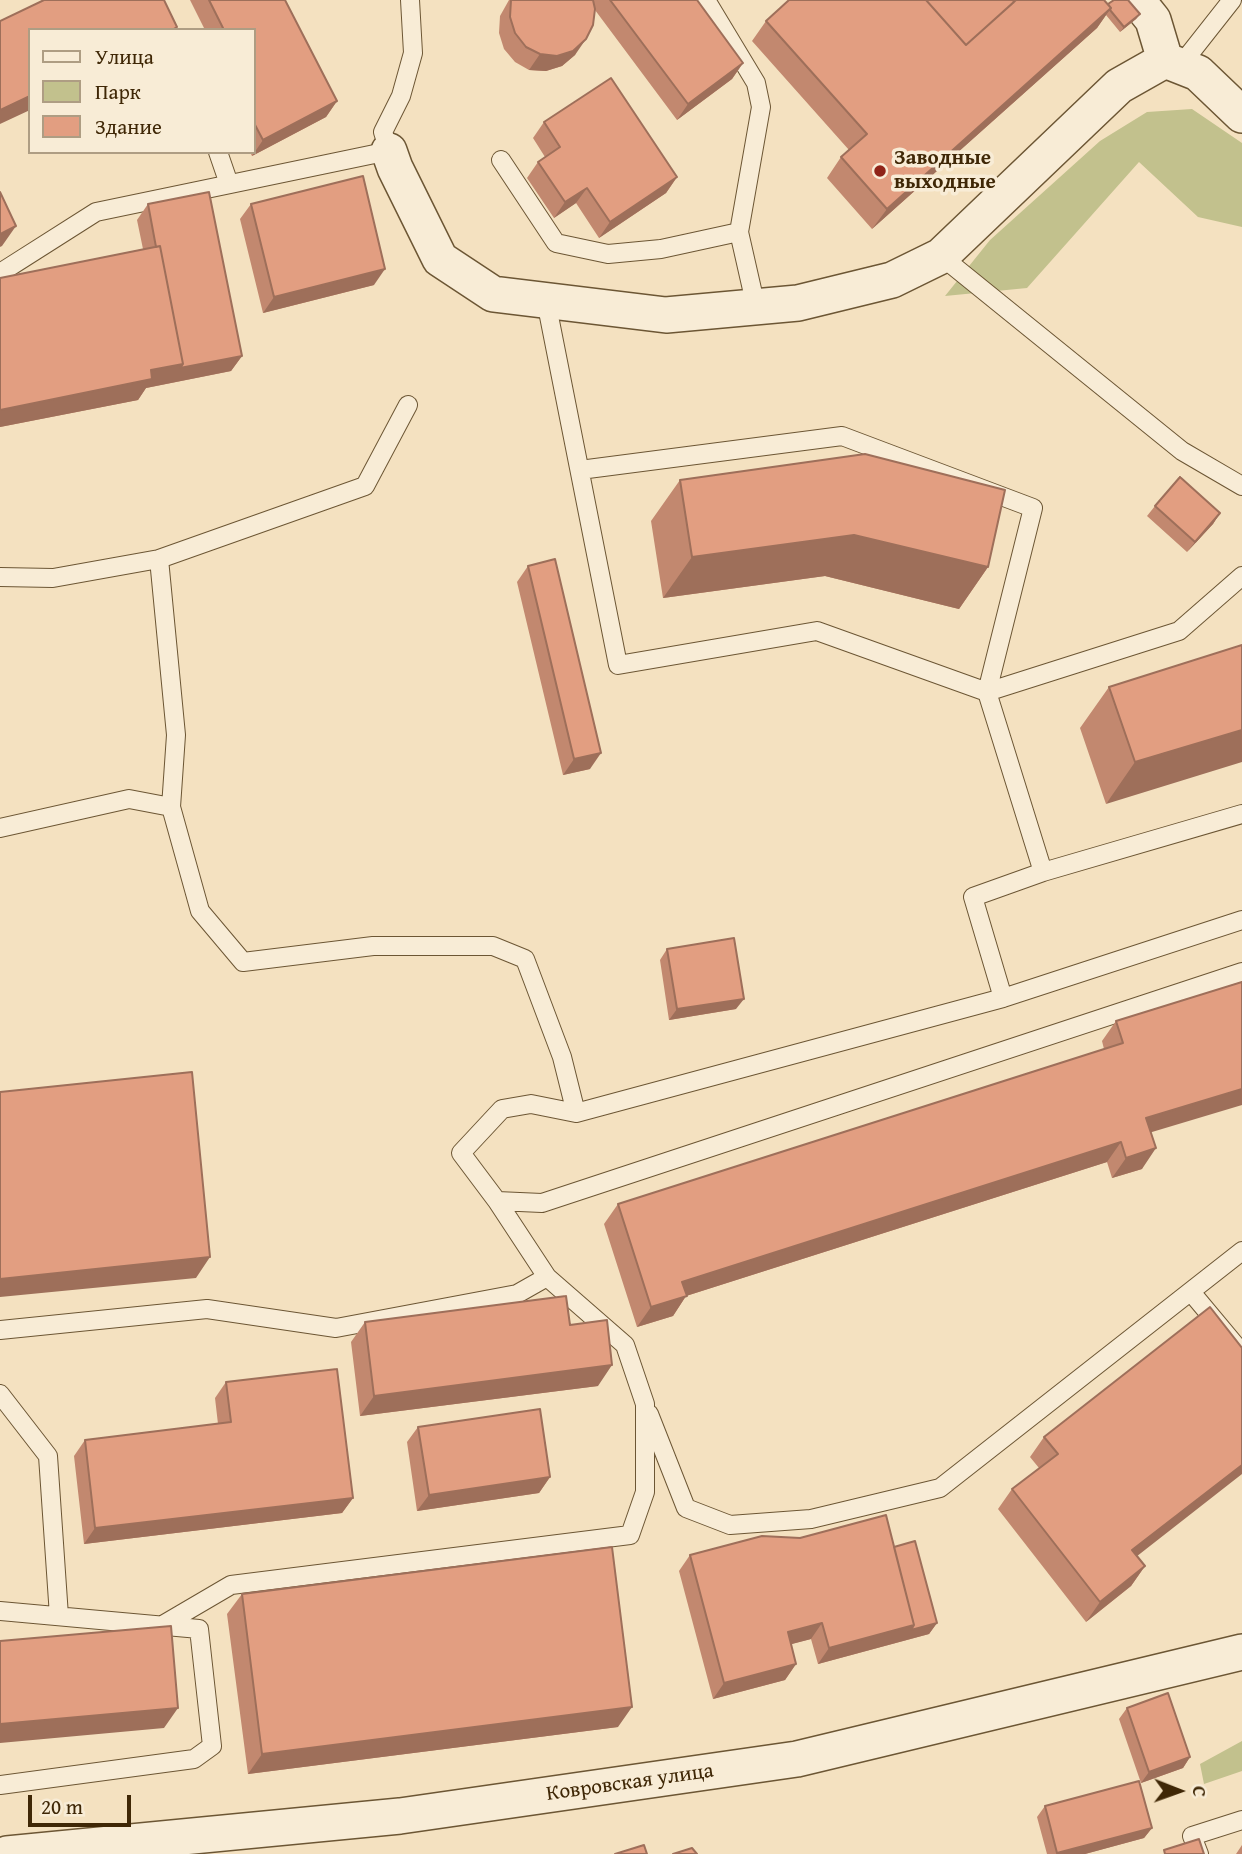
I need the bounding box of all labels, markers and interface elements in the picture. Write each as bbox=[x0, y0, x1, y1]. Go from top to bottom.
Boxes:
legend bbox=[28, 28, 256, 154]
text: Улица bbox=[95, 41, 154, 72]
text: Парк bbox=[95, 76, 141, 107]
text: Здание bbox=[95, 111, 162, 142]
place label: Заводные выходные bbox=[894, 146, 996, 196]
marker: Заводные выходные bbox=[872, 163, 888, 179]
north arrow bbox=[1144, 1756, 1214, 1826]
street label: Ковровская улица bbox=[545, 1759, 715, 1807]
scale bar bbox=[32, 1780, 135, 1824]
text: С bbox=[1186, 1786, 1214, 1797]
text: 20 m bbox=[41, 1791, 83, 1822]

